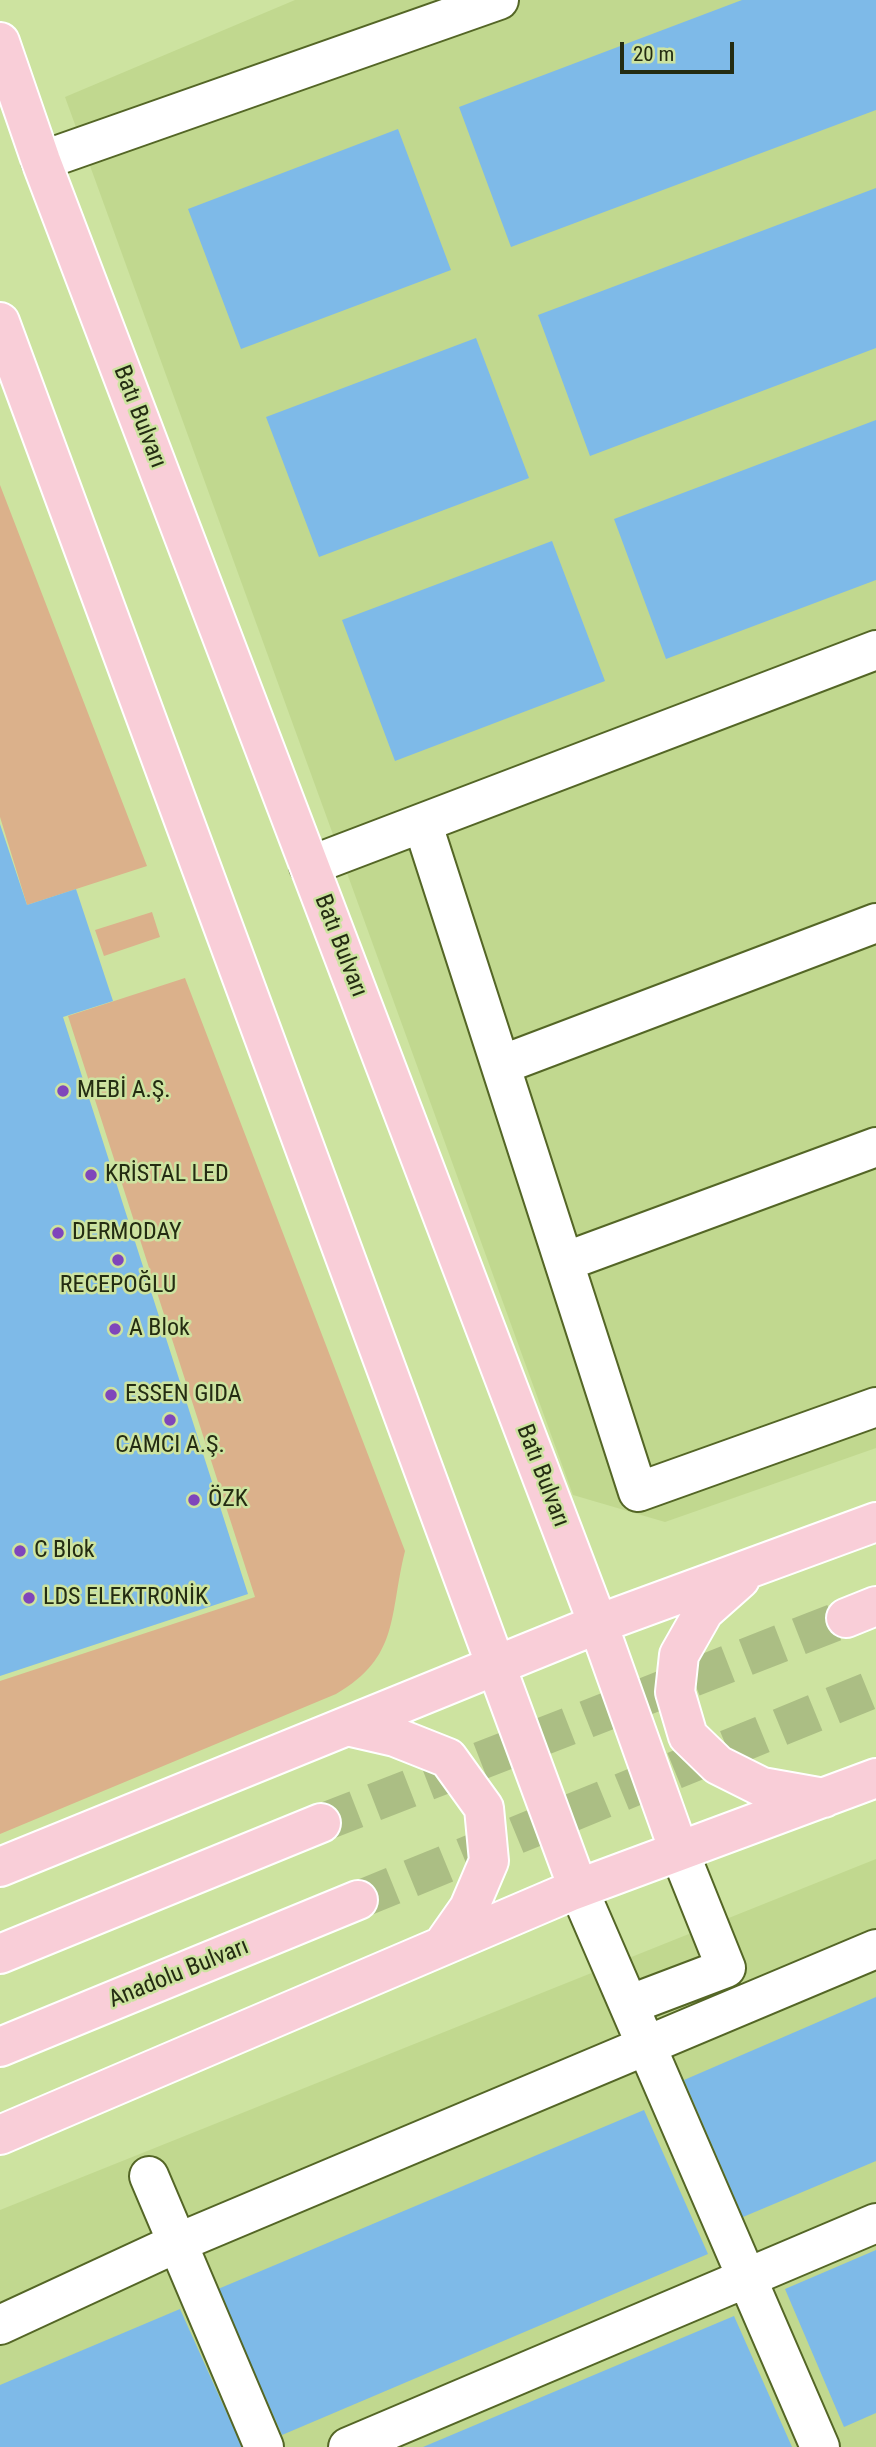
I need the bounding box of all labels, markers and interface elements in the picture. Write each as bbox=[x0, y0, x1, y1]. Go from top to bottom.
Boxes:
scale bar bbox=[624, 28, 738, 72]
text: 20 m bbox=[633, 42, 674, 66]
street label: Batı Bulvarı bbox=[106, 362, 172, 472]
street label: Batı Bulvarı bbox=[307, 891, 373, 1001]
place label: MEBİ A.Ş. bbox=[77, 1077, 171, 1105]
marker: MEBİ A.Ş. bbox=[55, 1083, 71, 1099]
place label: KRİSTAL LED bbox=[105, 1161, 229, 1189]
marker: KRİSTAL LED bbox=[83, 1167, 99, 1183]
place label: DERMODAY bbox=[72, 1219, 182, 1247]
marker: DERMODAY bbox=[50, 1225, 66, 1241]
marker: RECEPOĞLU bbox=[110, 1252, 126, 1268]
place label: RECEPOĞLU bbox=[60, 1272, 176, 1300]
place label: A Blok bbox=[129, 1315, 190, 1343]
marker: A Blok bbox=[107, 1321, 123, 1337]
place label: ESSEN GIDA bbox=[125, 1381, 242, 1409]
marker: ESSEN GIDA bbox=[103, 1387, 119, 1403]
marker: CAMCI A.Ş. bbox=[162, 1412, 178, 1428]
street label: Batı Bulvarı bbox=[509, 1421, 575, 1531]
place label: CAMCI A.Ş. bbox=[115, 1432, 225, 1460]
place label: ÖZK bbox=[208, 1486, 248, 1514]
marker: ÖZK bbox=[186, 1492, 202, 1508]
place label: C Blok bbox=[34, 1537, 95, 1565]
marker: C Blok bbox=[12, 1543, 28, 1559]
place label: LDS ELEKTRONİK bbox=[43, 1584, 208, 1612]
marker: LDS ELEKTRONİK bbox=[21, 1590, 37, 1606]
street label: Anadolu Bulvarı bbox=[105, 1933, 253, 2015]

